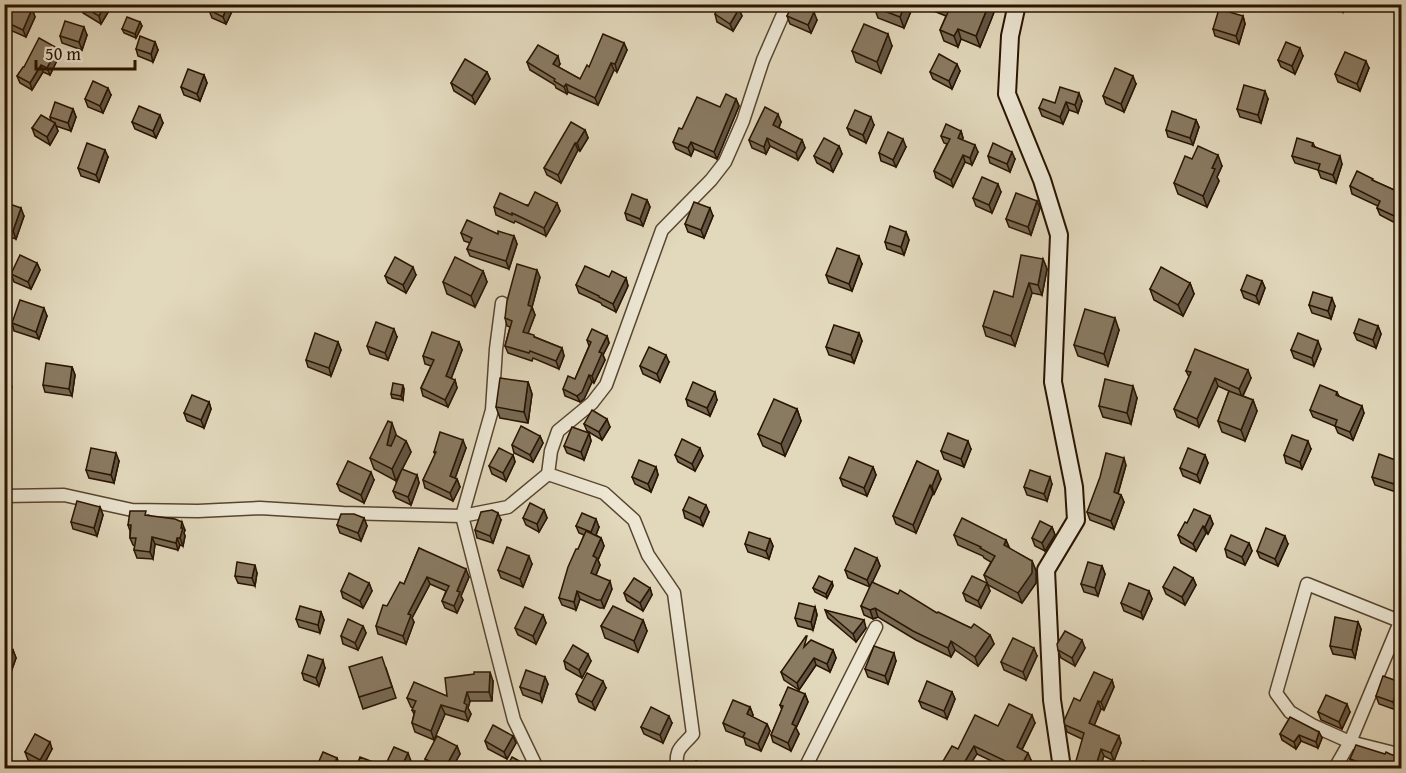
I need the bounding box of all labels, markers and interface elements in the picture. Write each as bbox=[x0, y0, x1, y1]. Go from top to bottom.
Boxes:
scale bar bbox=[36, 33, 135, 71]
text: 50 m bbox=[45, 40, 81, 67]

